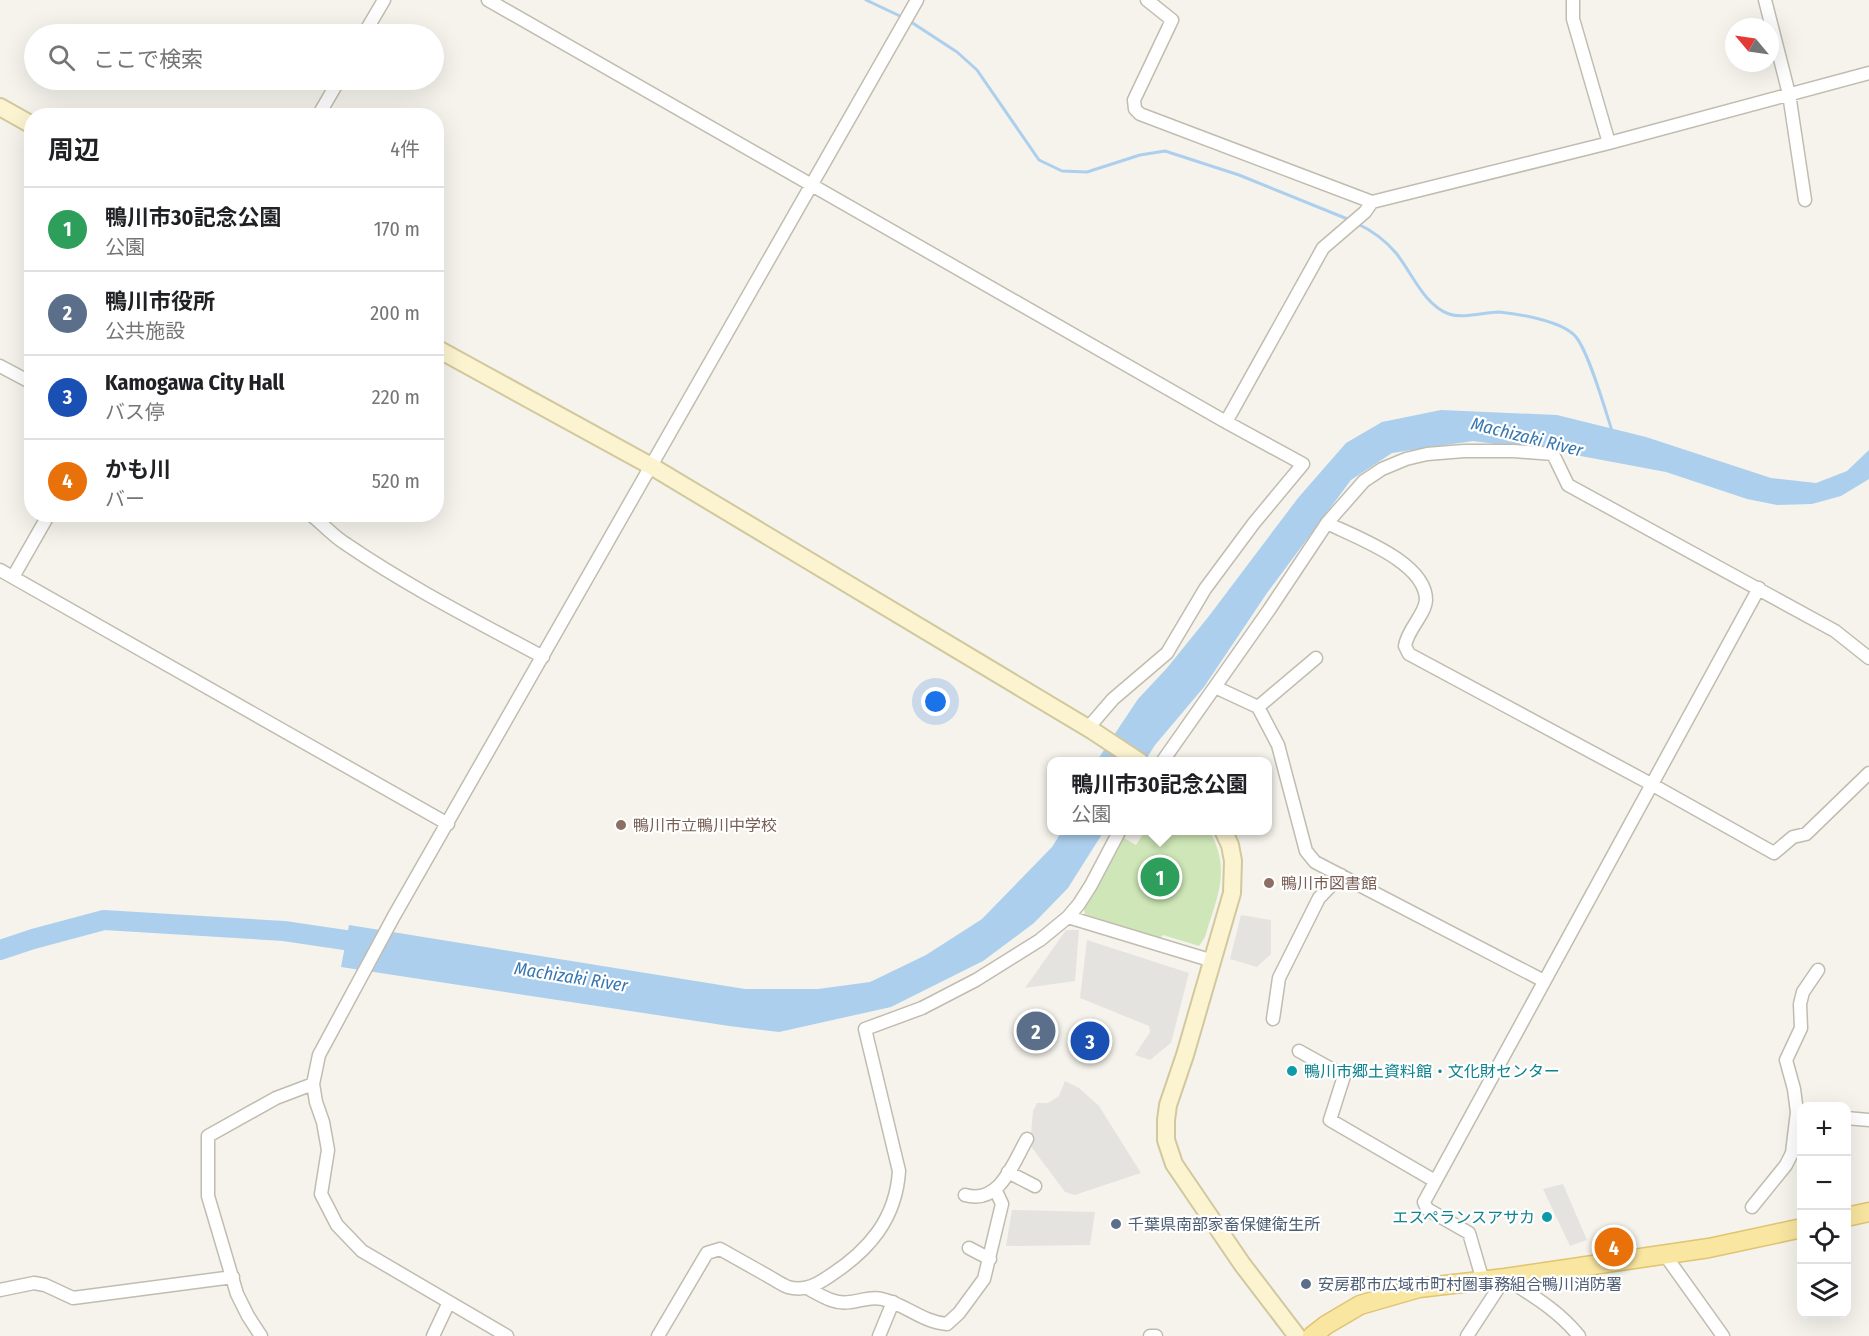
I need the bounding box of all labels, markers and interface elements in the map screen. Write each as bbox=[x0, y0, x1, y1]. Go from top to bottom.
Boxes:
north arrow bbox=[1725, 18, 1779, 72]
search box bbox=[24, 24, 444, 90]
icon: search bbox=[45, 41, 78, 74]
text: ここで検索 bbox=[93, 46, 203, 73]
text: 周辺 bbox=[48, 135, 100, 166]
text: 4件 bbox=[390, 137, 420, 161]
text: 鴨川市30記念公園 bbox=[105, 204, 281, 231]
text: 1 bbox=[63, 217, 72, 241]
text: 170 m bbox=[374, 217, 420, 241]
text: 公園 bbox=[105, 235, 145, 259]
text: 鴨川市役所 bbox=[105, 288, 215, 315]
text: 2 bbox=[63, 301, 72, 325]
text: 200 m bbox=[370, 301, 420, 325]
text: 公共施設 bbox=[105, 319, 185, 343]
text: Kamogawa City Hall bbox=[105, 369, 285, 396]
text: 3 bbox=[63, 385, 72, 409]
text: 220 m bbox=[372, 385, 420, 409]
text: バス停 bbox=[105, 400, 165, 424]
water label: Machizaki River bbox=[1469, 412, 1586, 462]
text: かも川 bbox=[105, 456, 171, 483]
text: 4 bbox=[62, 469, 73, 493]
text: 520 m bbox=[372, 469, 420, 493]
text: バー bbox=[105, 487, 145, 511]
your location bbox=[921, 687, 950, 716]
popup bbox=[1047, 757, 1272, 835]
text: 鴨川市30記念公園 bbox=[1071, 771, 1248, 798]
text: 公園 bbox=[1071, 802, 1111, 826]
place label: 鴨川市立鴨川中学校 bbox=[633, 816, 777, 835]
marker: 鴨川市立鴨川中学校 bbox=[614, 818, 628, 832]
pin: 1 bbox=[1140, 854, 1180, 900]
place label: 鴨川市図書館 bbox=[1281, 874, 1377, 893]
marker: 鴨川市図書館 bbox=[1262, 876, 1276, 890]
water label: Machizaki River bbox=[513, 957, 630, 997]
pin: 2 bbox=[1016, 1008, 1056, 1054]
pin: 3 bbox=[1070, 1018, 1110, 1064]
place label: 鴨川市郷土資料館・文化財センター bbox=[1304, 1062, 1560, 1081]
marker: 鴨川市郷土資料館・文化財センター bbox=[1285, 1064, 1299, 1078]
map controls bbox=[1797, 1102, 1851, 1318]
button: + bbox=[1797, 1102, 1851, 1156]
button: − bbox=[1797, 1156, 1851, 1210]
place label: エスペランスアサカ bbox=[1392, 1208, 1535, 1227]
marker: エスペランスアサカ bbox=[1540, 1210, 1554, 1224]
button: locate bbox=[1797, 1210, 1851, 1264]
place label: 千葉県南部家畜保健衛生所 bbox=[1128, 1215, 1320, 1234]
marker: 千葉県南部家畜保健衛生所 bbox=[1109, 1217, 1123, 1231]
pin: 4 bbox=[1594, 1224, 1634, 1270]
button: layers bbox=[1797, 1264, 1851, 1318]
place label: 安房郡市広域市町村圏事務組合鴨川消防署 bbox=[1318, 1275, 1622, 1294]
marker: 安房郡市広域市町村圏事務組合鴨川消防署 bbox=[1299, 1277, 1313, 1291]

